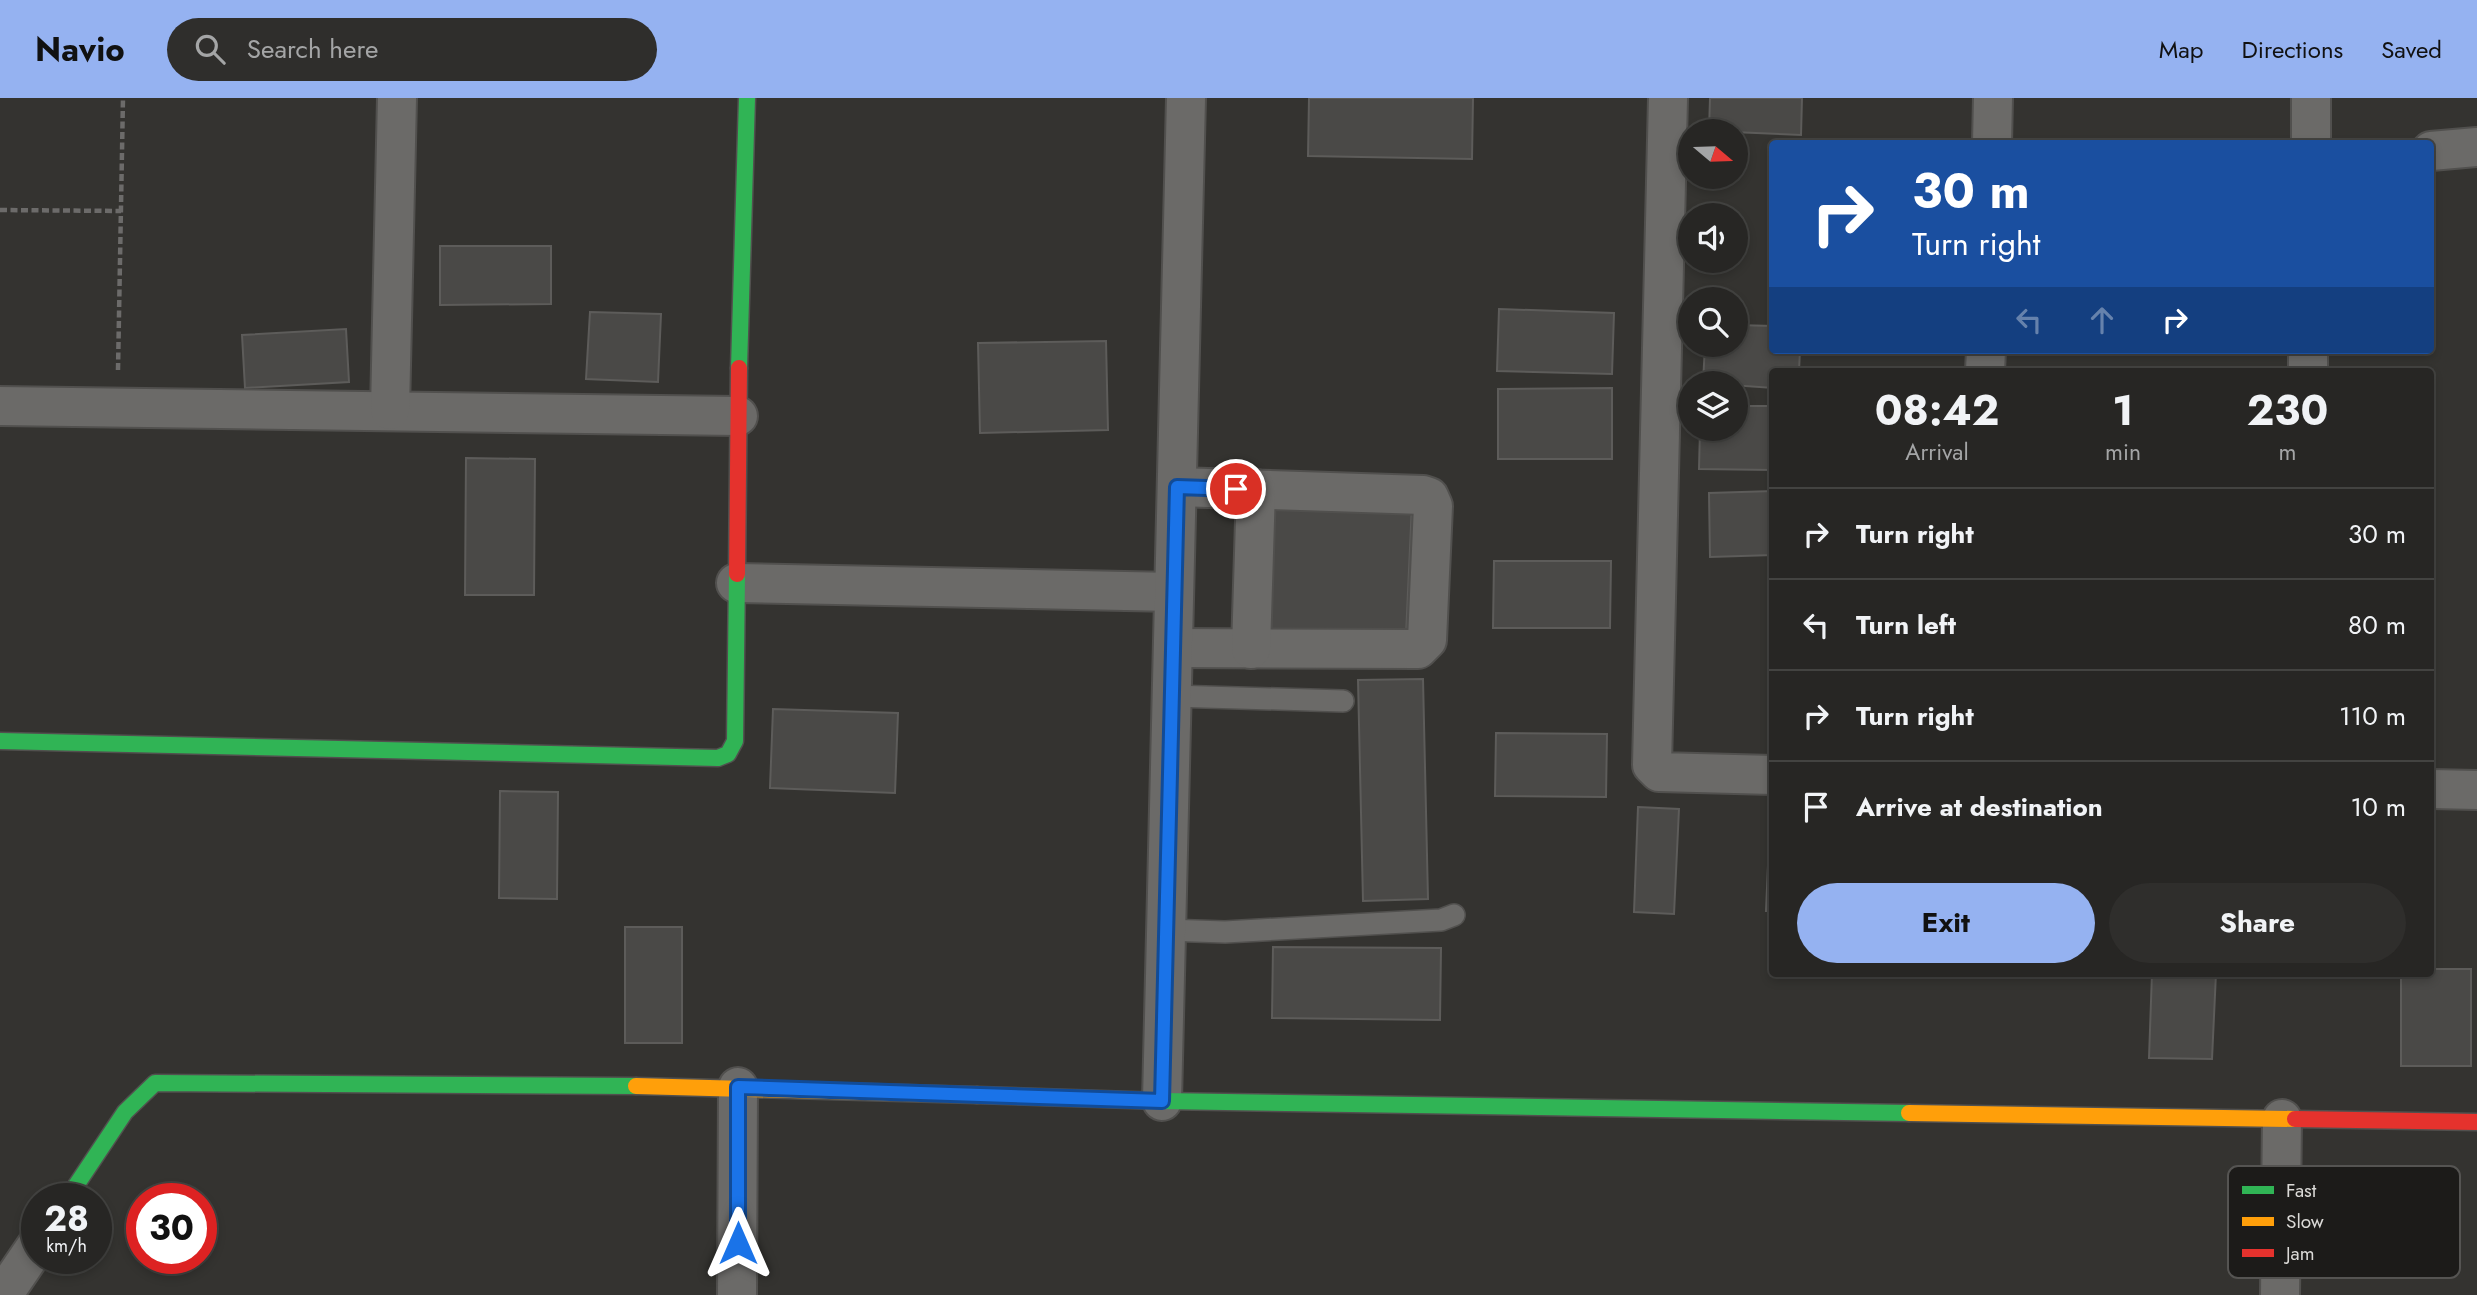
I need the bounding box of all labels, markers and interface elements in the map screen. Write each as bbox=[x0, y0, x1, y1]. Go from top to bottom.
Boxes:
search box bbox=[167, 18, 657, 81]
text: Navio bbox=[35, 26, 125, 73]
icon: search bbox=[191, 30, 229, 68]
text: Search here bbox=[247, 30, 378, 68]
text: Map bbox=[2159, 32, 2204, 67]
text: Directions bbox=[2242, 32, 2343, 67]
text: Saved bbox=[2381, 32, 2442, 67]
north arrow bbox=[1678, 119, 1748, 189]
map controls bbox=[1678, 119, 1748, 441]
text: 30 m bbox=[1912, 156, 2030, 226]
icon: right bbox=[1797, 168, 1888, 259]
button: sound bbox=[1678, 203, 1748, 273]
text: Turn right bbox=[1912, 221, 2041, 267]
button: search bbox=[1678, 287, 1748, 357]
icon: left bbox=[2010, 301, 2048, 339]
icon: ahead bbox=[2083, 301, 2121, 339]
icon: right bbox=[2156, 301, 2194, 339]
button: layers bbox=[1678, 371, 1748, 441]
text: 08:42 bbox=[1875, 380, 1999, 441]
text: 1 bbox=[2112, 380, 2134, 441]
text: 230 bbox=[2247, 380, 2328, 441]
text: Arrival bbox=[1905, 435, 1969, 469]
text: min bbox=[2105, 435, 2141, 469]
text: m bbox=[2279, 435, 2296, 469]
pin bbox=[1206, 459, 1266, 519]
icon: arrive bbox=[1217, 470, 1255, 508]
icon: right bbox=[1797, 515, 1835, 553]
text: Turn right bbox=[1856, 515, 1974, 553]
text: 30 m bbox=[2348, 515, 2406, 553]
icon: left bbox=[1797, 606, 1835, 644]
text: Turn left bbox=[1856, 606, 1956, 644]
text: 80 m bbox=[2348, 606, 2406, 644]
icon: right bbox=[1797, 697, 1835, 735]
text: Turn right bbox=[1856, 697, 1974, 735]
text: 110 m bbox=[2339, 697, 2406, 735]
icon: arrive bbox=[1797, 788, 1835, 826]
text: Arrive at destination bbox=[1856, 788, 2103, 826]
text: 10 m bbox=[2351, 788, 2406, 826]
button: Exit bbox=[1797, 883, 2095, 963]
button: Share bbox=[2109, 883, 2406, 963]
legend bbox=[2228, 1166, 2460, 1278]
text: Fast bbox=[2286, 1177, 2317, 1204]
speed limit sign: 30 bbox=[126, 1183, 217, 1274]
text: 28 bbox=[44, 1194, 89, 1244]
position arrow bbox=[701, 1206, 775, 1280]
text: Slow bbox=[2286, 1208, 2324, 1235]
text: km/h bbox=[46, 1233, 87, 1259]
text: Jam bbox=[2283, 1240, 2315, 1267]

